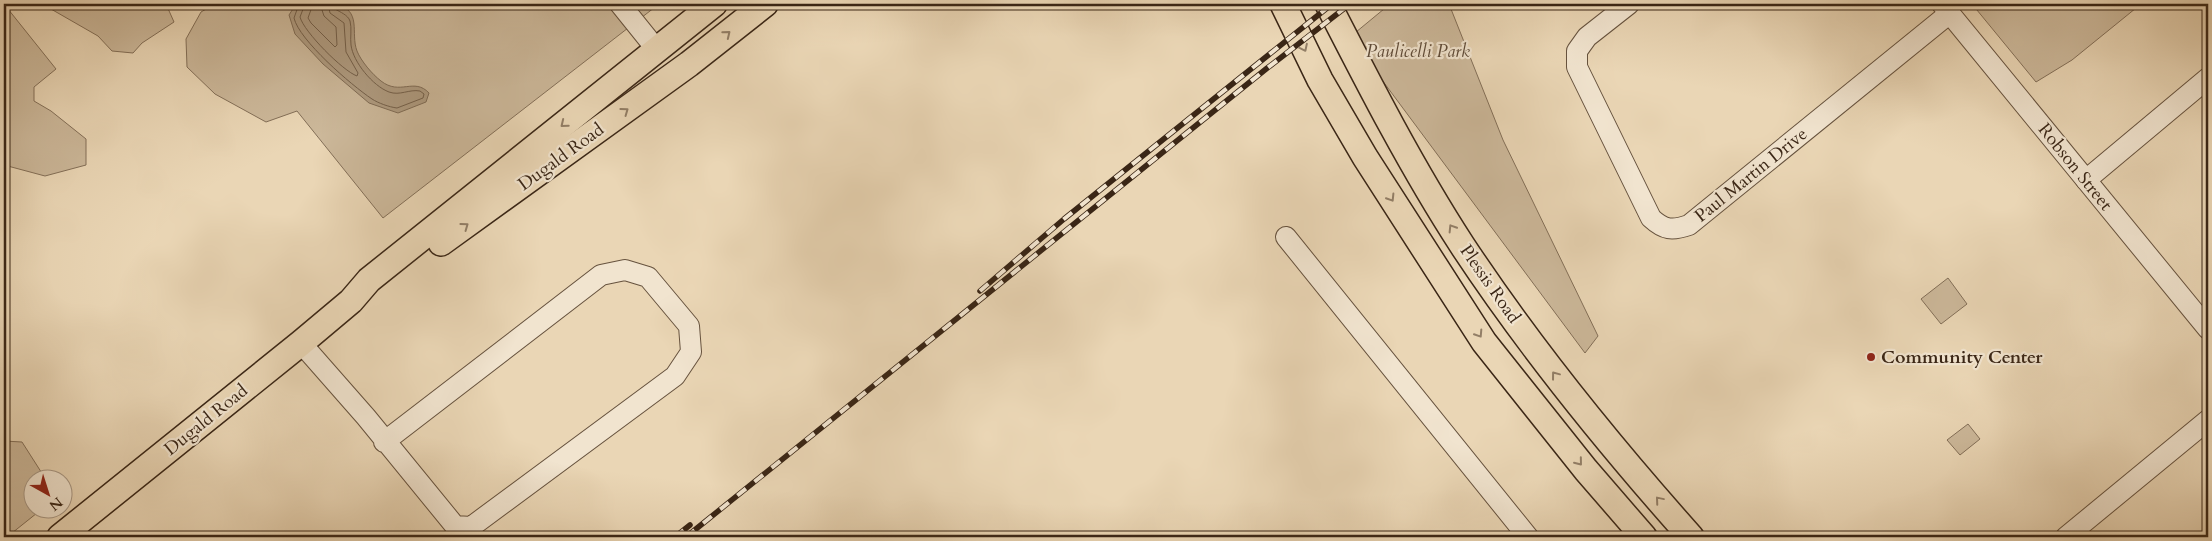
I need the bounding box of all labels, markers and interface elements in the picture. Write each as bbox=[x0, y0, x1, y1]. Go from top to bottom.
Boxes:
one-way arrow bbox=[721, 31, 731, 40]
park label: Paulicelli Park bbox=[1366, 39, 1470, 64]
one-way arrow bbox=[1298, 43, 1308, 52]
one-way arrow bbox=[619, 108, 628, 116]
street label: Dugald Road bbox=[513, 117, 610, 197]
street label: Robson Street bbox=[2032, 118, 2118, 216]
one-way arrow bbox=[561, 119, 570, 127]
street label: Paul Martin Drive bbox=[1689, 122, 1813, 228]
one-way arrow bbox=[1384, 192, 1394, 201]
one-way arrow bbox=[459, 223, 468, 232]
one-way arrow bbox=[1448, 224, 1458, 233]
street label: Plessis Road bbox=[1454, 240, 1527, 329]
one-way arrow bbox=[1473, 328, 1482, 338]
place label: Community Center bbox=[1881, 345, 2043, 370]
marker: Community Center bbox=[1865, 351, 1877, 363]
one-way arrow bbox=[1553, 372, 1561, 381]
street label: Dugald Road bbox=[159, 378, 253, 461]
one-way arrow bbox=[1574, 456, 1582, 465]
north arrow bbox=[22, 468, 72, 518]
text: N bbox=[45, 493, 67, 515]
one-way arrow bbox=[1656, 497, 1664, 506]

